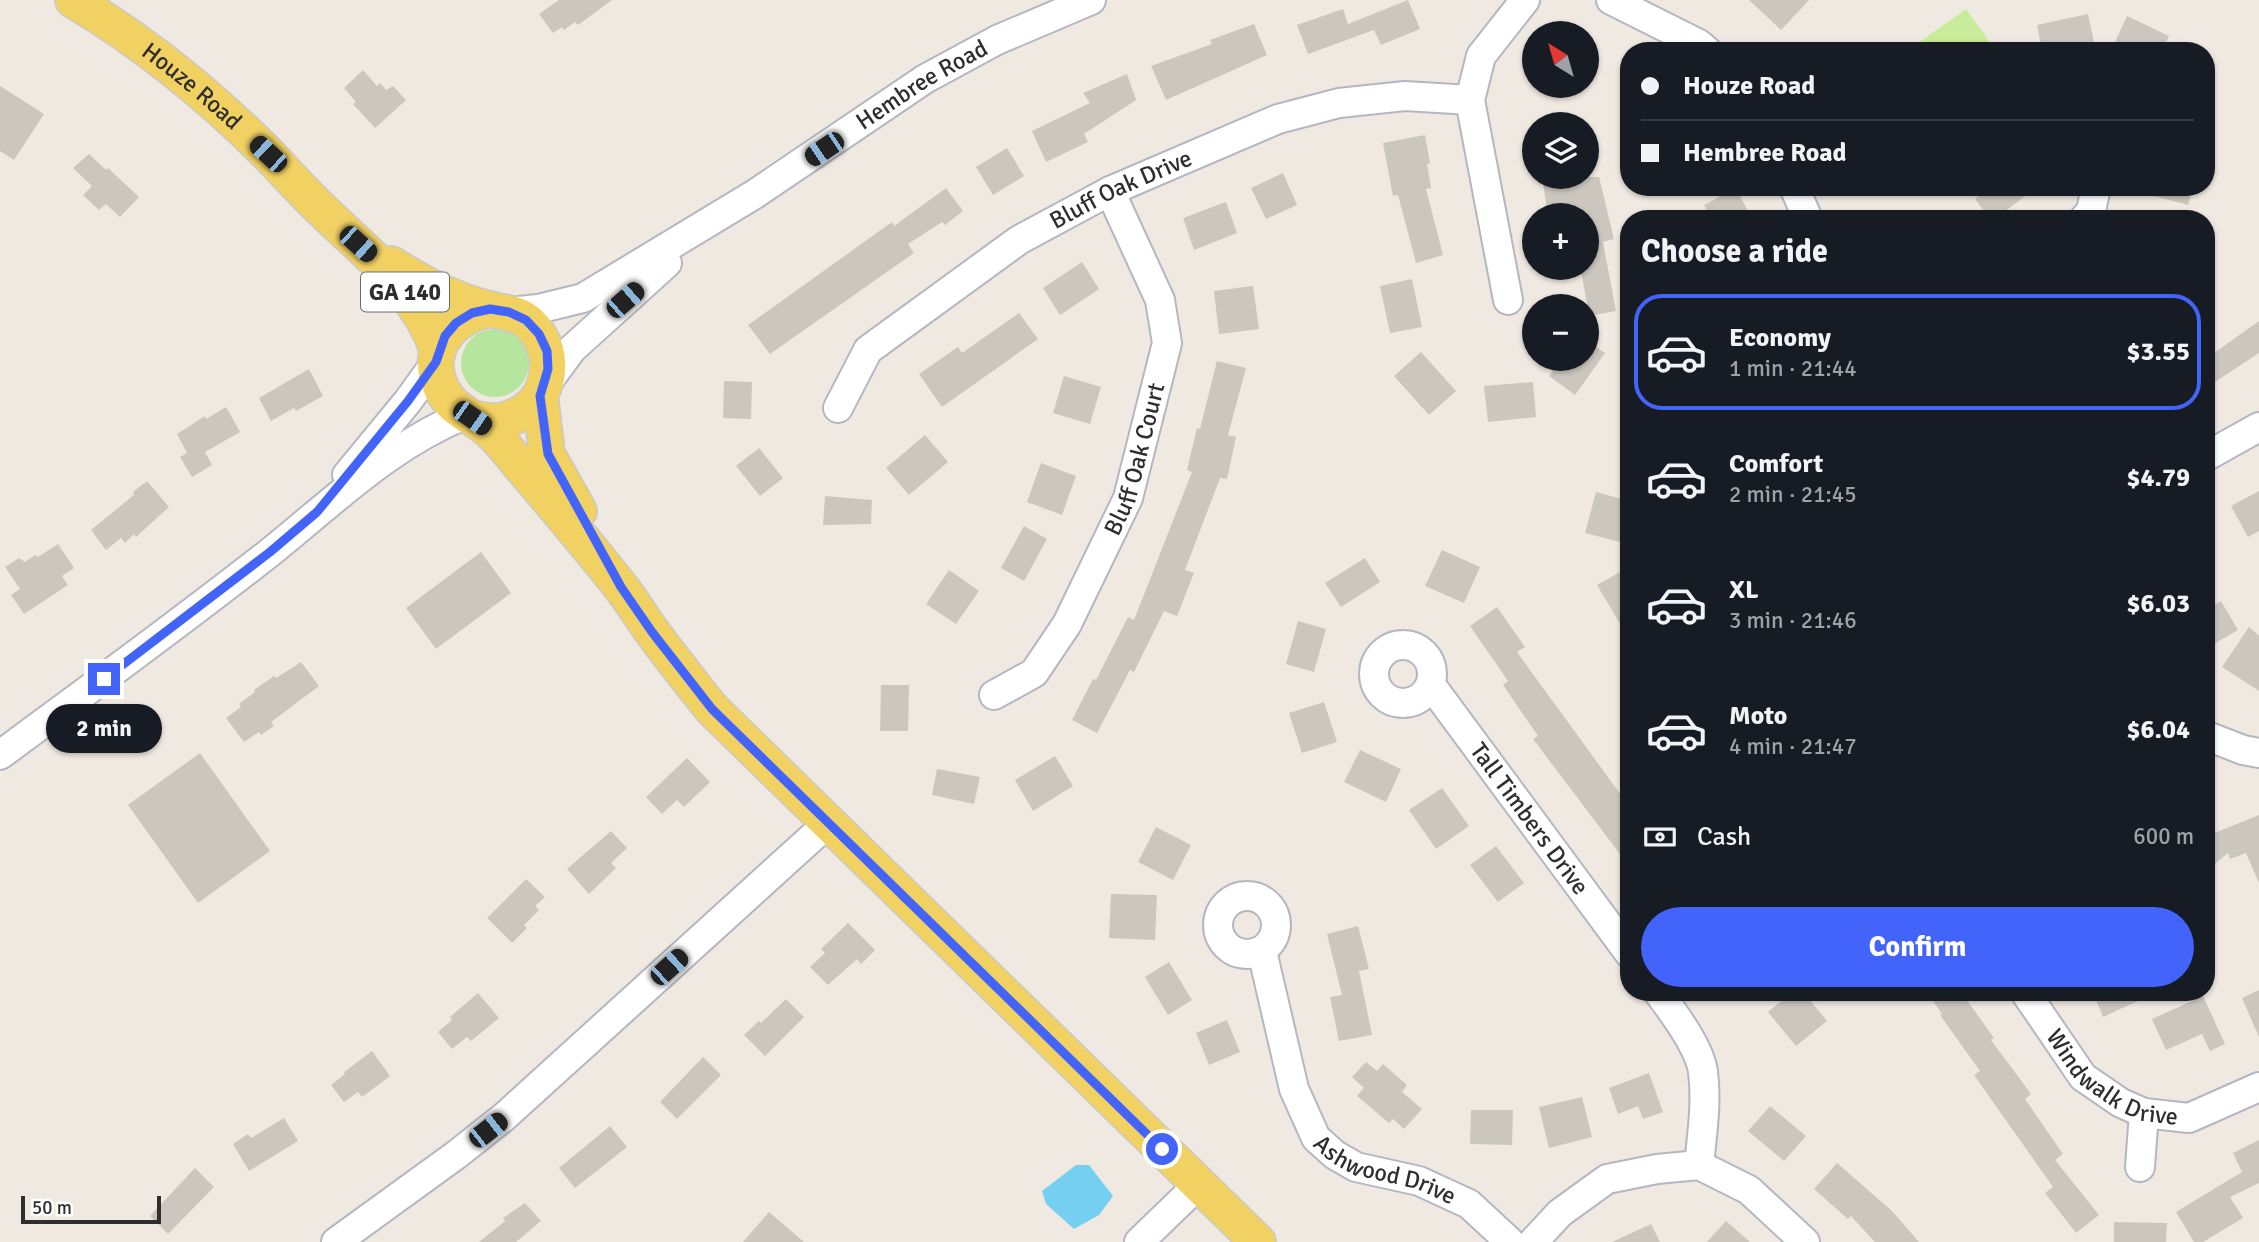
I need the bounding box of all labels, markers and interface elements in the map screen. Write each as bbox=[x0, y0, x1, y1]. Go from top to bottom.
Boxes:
north arrow bbox=[1522, 21, 1600, 98]
map controls bbox=[1522, 21, 1599, 371]
street label: Hembree Road bbox=[850, 33, 993, 136]
street label: Houze Road bbox=[136, 36, 248, 136]
text: Houze Road bbox=[1683, 70, 1815, 102]
button: layers bbox=[1522, 112, 1599, 189]
car bbox=[801, 129, 848, 169]
car bbox=[246, 132, 291, 176]
text: Hembree Road bbox=[1683, 137, 1847, 169]
street label: Bluff Oak Drive bbox=[1044, 143, 1196, 236]
button: + bbox=[1522, 203, 1599, 280]
car bbox=[336, 222, 381, 266]
text: Choose a ride bbox=[1641, 232, 1828, 271]
road number: GA 140 bbox=[361, 272, 449, 312]
car bbox=[603, 278, 648, 322]
button: − bbox=[1522, 294, 1599, 371]
icon: car bbox=[1645, 321, 1708, 384]
text: Economy bbox=[1729, 322, 1831, 354]
text: $3.55 bbox=[2126, 336, 2190, 368]
text: 1 min · 21:44 bbox=[1729, 354, 1857, 383]
street label: Bluff Oak Court bbox=[1097, 380, 1171, 540]
car bbox=[449, 397, 496, 439]
icon: car bbox=[1645, 447, 1708, 510]
text: Comfort bbox=[1729, 448, 1823, 480]
text: $4.79 bbox=[2126, 462, 2190, 494]
text: 2 min · 21:45 bbox=[1729, 480, 1857, 509]
icon: car bbox=[1645, 573, 1708, 636]
text: XL bbox=[1729, 574, 1759, 606]
text: $6.03 bbox=[2126, 588, 2190, 620]
text: 3 min · 21:46 bbox=[1729, 606, 1857, 635]
route end bbox=[88, 663, 120, 695]
icon: car bbox=[1645, 699, 1708, 762]
text: Moto bbox=[1729, 700, 1787, 732]
callout: 2 min bbox=[46, 704, 162, 752]
text: 2 min bbox=[76, 714, 132, 743]
text: $6.04 bbox=[2126, 714, 2190, 746]
text: 4 min · 21:47 bbox=[1729, 732, 1857, 761]
street label: Tall Timbers Drive bbox=[1464, 736, 1596, 901]
icon: cash bbox=[1641, 818, 1679, 856]
text: Cash bbox=[1697, 821, 1751, 853]
text: 600 m bbox=[2133, 822, 2194, 851]
button: Confirm bbox=[1641, 907, 2194, 987]
car bbox=[647, 945, 692, 989]
street label: Windwalk Drive bbox=[2040, 1023, 2179, 1132]
car bbox=[465, 1109, 512, 1151]
street label: Ashwood Drive bbox=[1307, 1128, 1461, 1211]
route start bbox=[1146, 1133, 1178, 1165]
scale bar bbox=[21, 1193, 161, 1225]
text: 50 m bbox=[32, 1196, 72, 1220]

